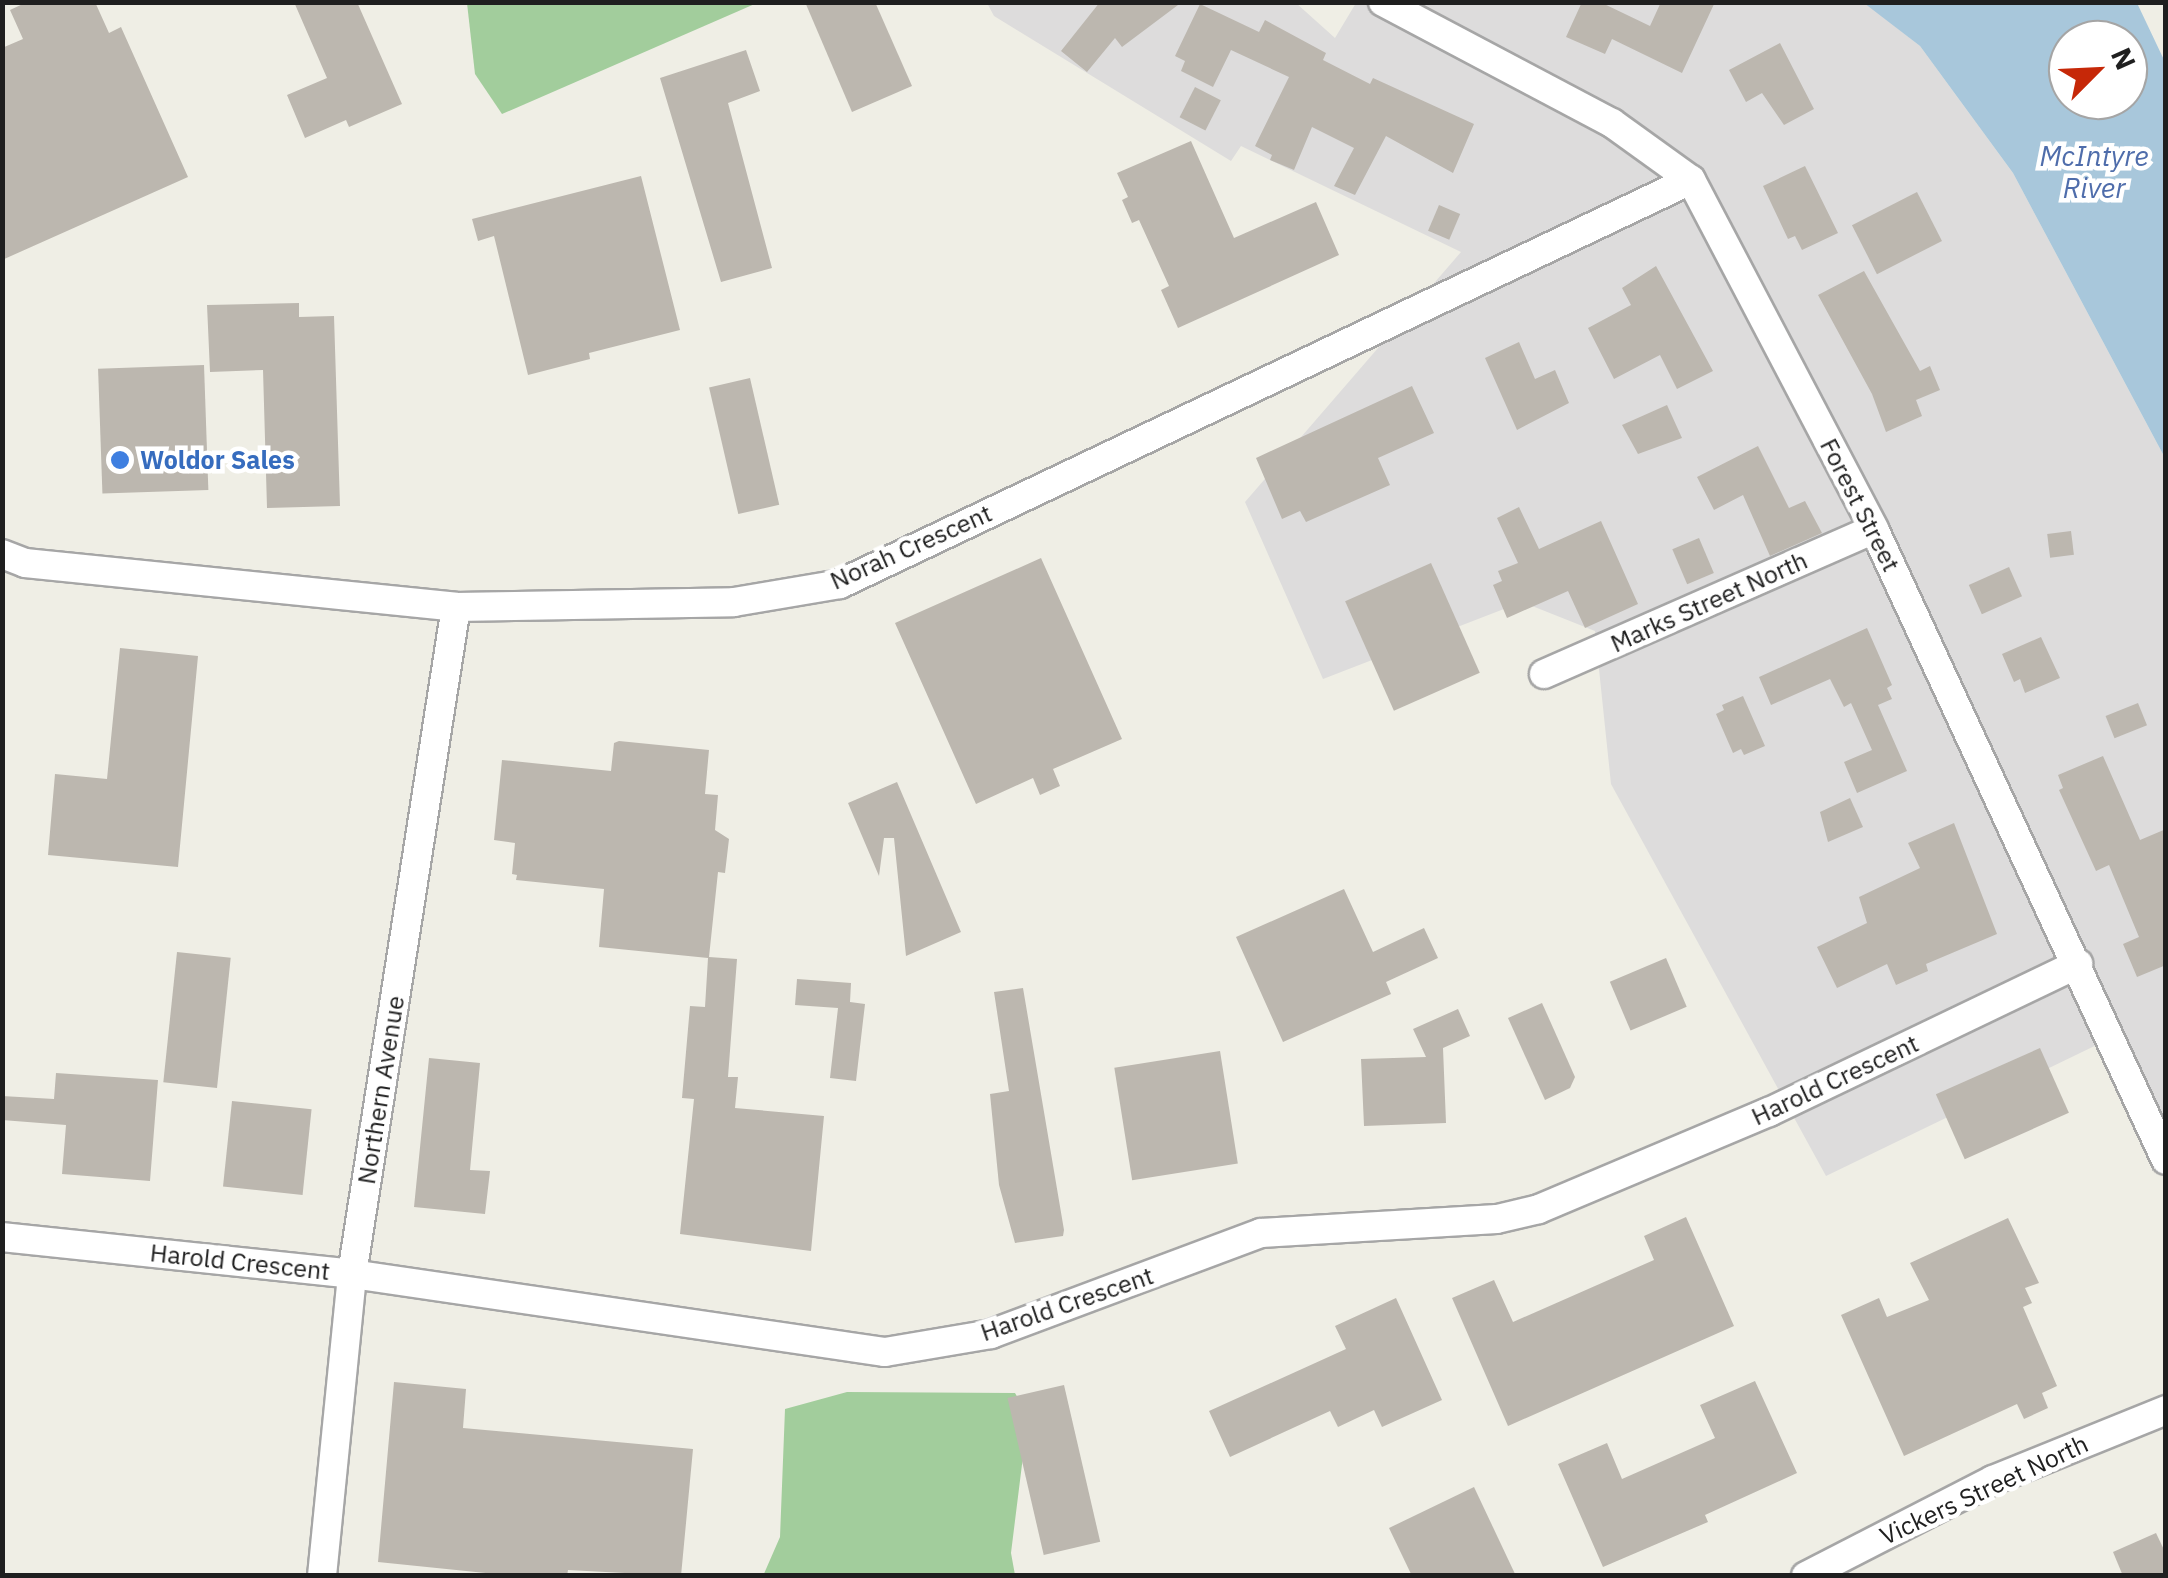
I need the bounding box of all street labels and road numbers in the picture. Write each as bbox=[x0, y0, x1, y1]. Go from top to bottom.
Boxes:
street label: Forest Street bbox=[1814, 433, 1906, 577]
street label: Norah Crescent bbox=[826, 498, 996, 596]
street label: Marks Street North bbox=[1606, 545, 1812, 659]
street label: Northern Avenue bbox=[351, 994, 411, 1186]
street label: Harold Crescent bbox=[1747, 1028, 1923, 1132]
street label: Harold Crescent bbox=[148, 1238, 332, 1286]
street label: Harold Crescent bbox=[977, 1260, 1157, 1348]
street label: Vickers Street North bbox=[1875, 1429, 2093, 1551]

